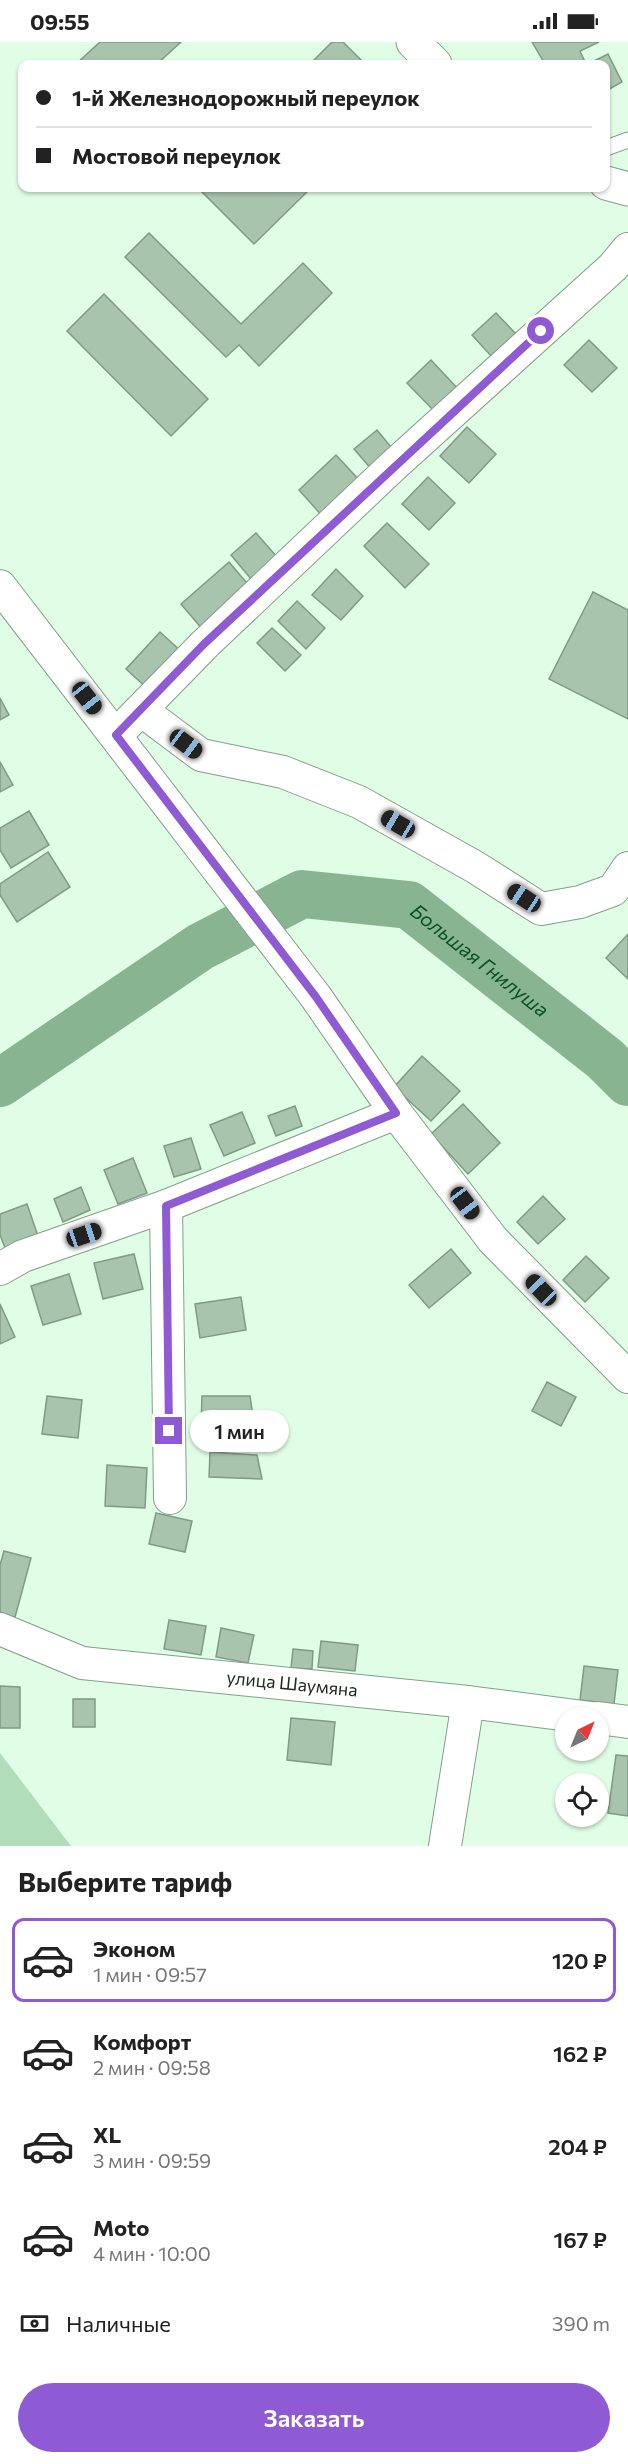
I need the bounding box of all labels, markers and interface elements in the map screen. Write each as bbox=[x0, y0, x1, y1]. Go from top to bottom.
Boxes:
text: 09:55 bbox=[30, 8, 90, 35]
text: 1-й Железнодорожный переулок bbox=[72, 84, 420, 111]
text: Мостовой переулок bbox=[72, 142, 281, 169]
route start bbox=[527, 317, 554, 344]
car bbox=[69, 678, 105, 718]
car bbox=[166, 726, 206, 762]
car bbox=[378, 807, 418, 841]
car bbox=[504, 881, 544, 915]
water label: Большая Гнилуша bbox=[406, 898, 554, 1021]
car bbox=[447, 1183, 483, 1223]
car bbox=[64, 1221, 104, 1249]
car bbox=[522, 1271, 560, 1309]
callout: 1 мин bbox=[190, 1410, 289, 1452]
route end bbox=[155, 1417, 182, 1444]
text: 1 мин bbox=[214, 1419, 265, 1443]
street label: улица Шаумяна bbox=[226, 1666, 359, 1701]
north arrow bbox=[555, 1707, 609, 1761]
map controls bbox=[555, 1707, 609, 1827]
button: locate bbox=[555, 1773, 609, 1827]
text: Выберите тариф bbox=[18, 1865, 232, 1898]
icon: car bbox=[21, 1933, 75, 1987]
text: Эконом bbox=[93, 1935, 175, 1962]
text: 120 ₽ bbox=[552, 1947, 607, 1974]
text: 1 мин · 09:57 bbox=[93, 1962, 207, 1986]
icon: car bbox=[21, 2026, 75, 2080]
text: Комфорт bbox=[93, 2028, 191, 2055]
text: 162 ₽ bbox=[553, 2040, 607, 2067]
text: 2 мин · 09:58 bbox=[93, 2055, 211, 2079]
icon: car bbox=[21, 2119, 75, 2173]
text: XL bbox=[93, 2121, 121, 2148]
text: 204 ₽ bbox=[548, 2133, 607, 2160]
text: 3 мин · 09:59 bbox=[93, 2148, 211, 2172]
icon: car bbox=[21, 2212, 75, 2266]
text: Moto bbox=[93, 2214, 149, 2241]
text: 167 ₽ bbox=[553, 2226, 607, 2253]
text: 4 мин · 10:00 bbox=[93, 2241, 211, 2265]
icon: cash bbox=[18, 2307, 51, 2340]
text: Наличные bbox=[66, 2310, 171, 2337]
text: 390 m bbox=[552, 2311, 610, 2335]
button: Заказать bbox=[18, 2383, 610, 2452]

